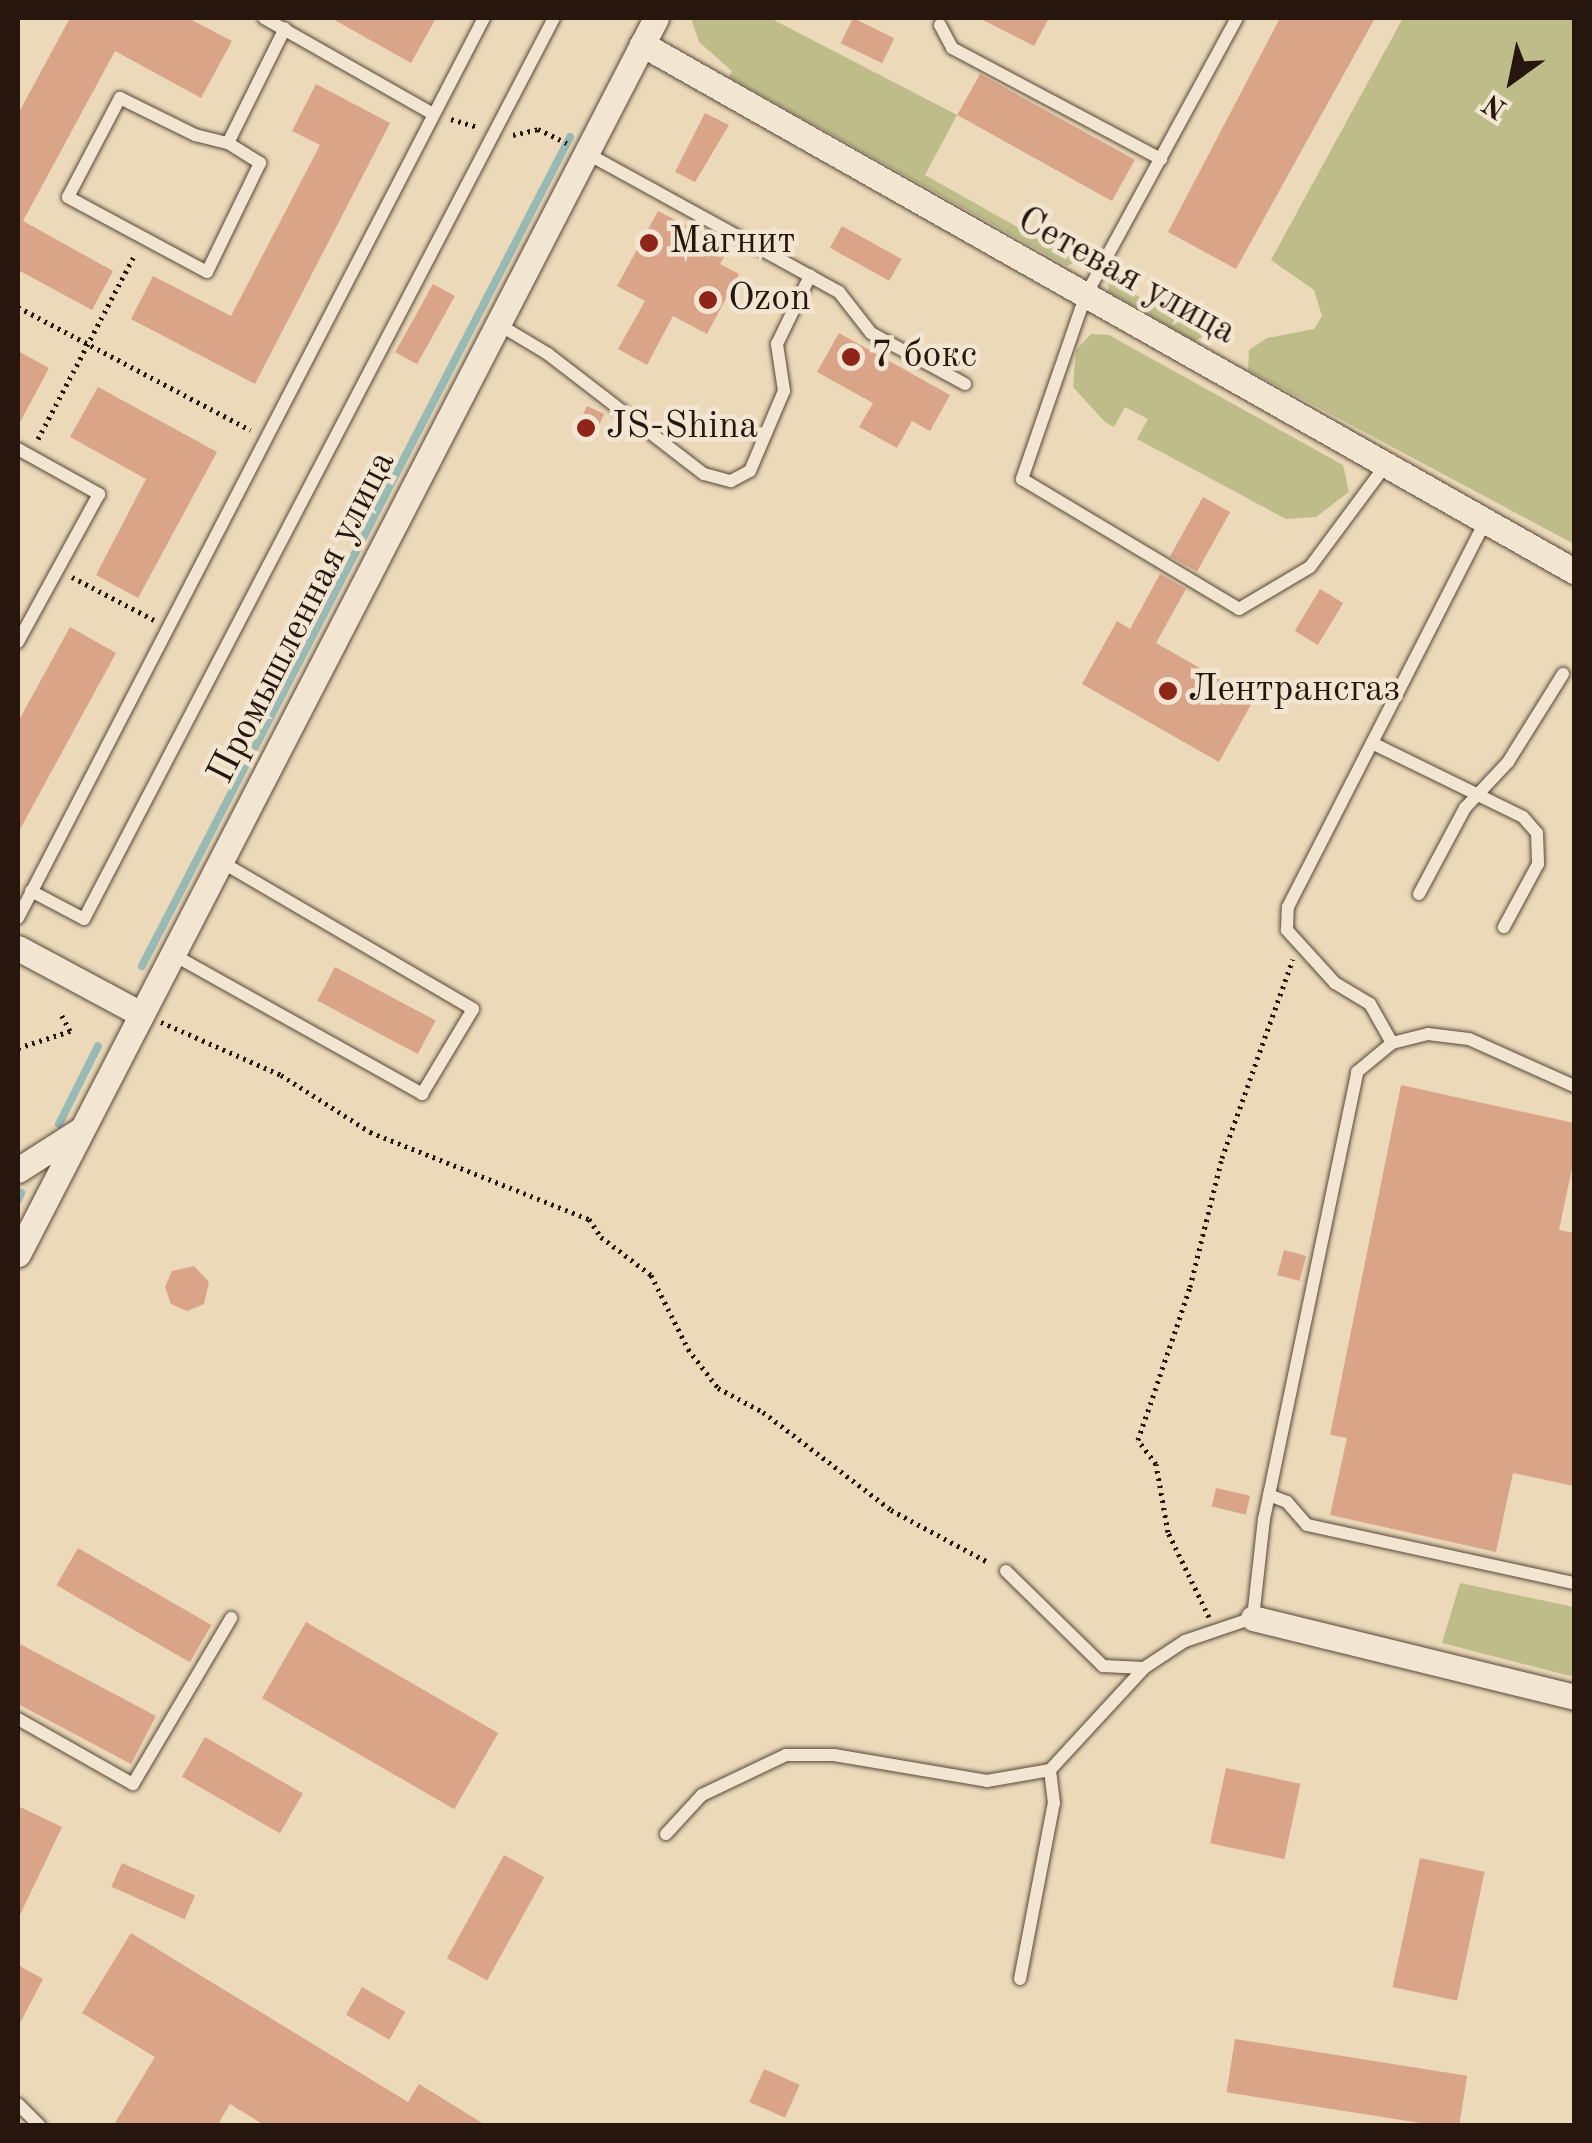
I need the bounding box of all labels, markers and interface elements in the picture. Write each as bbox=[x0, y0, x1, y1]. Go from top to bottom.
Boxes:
north arrow bbox=[1462, 30, 1562, 130]
text: N bbox=[1479, 88, 1512, 123]
street label: Сетевая улица bbox=[1009, 198, 1243, 356]
place label: Магнит bbox=[669, 220, 795, 266]
marker: Магнит bbox=[638, 232, 660, 254]
place label: Ozon bbox=[728, 277, 811, 323]
marker: Ozon bbox=[697, 289, 719, 311]
place label: 7 бокс bbox=[871, 334, 977, 380]
marker: 7 бокс bbox=[840, 346, 862, 368]
place label: JS-Shina bbox=[606, 405, 758, 451]
marker: JS-Shina bbox=[575, 417, 597, 439]
street label: Промышленная улица bbox=[199, 444, 407, 792]
place label: Лентрансгаз bbox=[1188, 668, 1400, 714]
marker: Лентрансгаз bbox=[1157, 680, 1179, 702]

